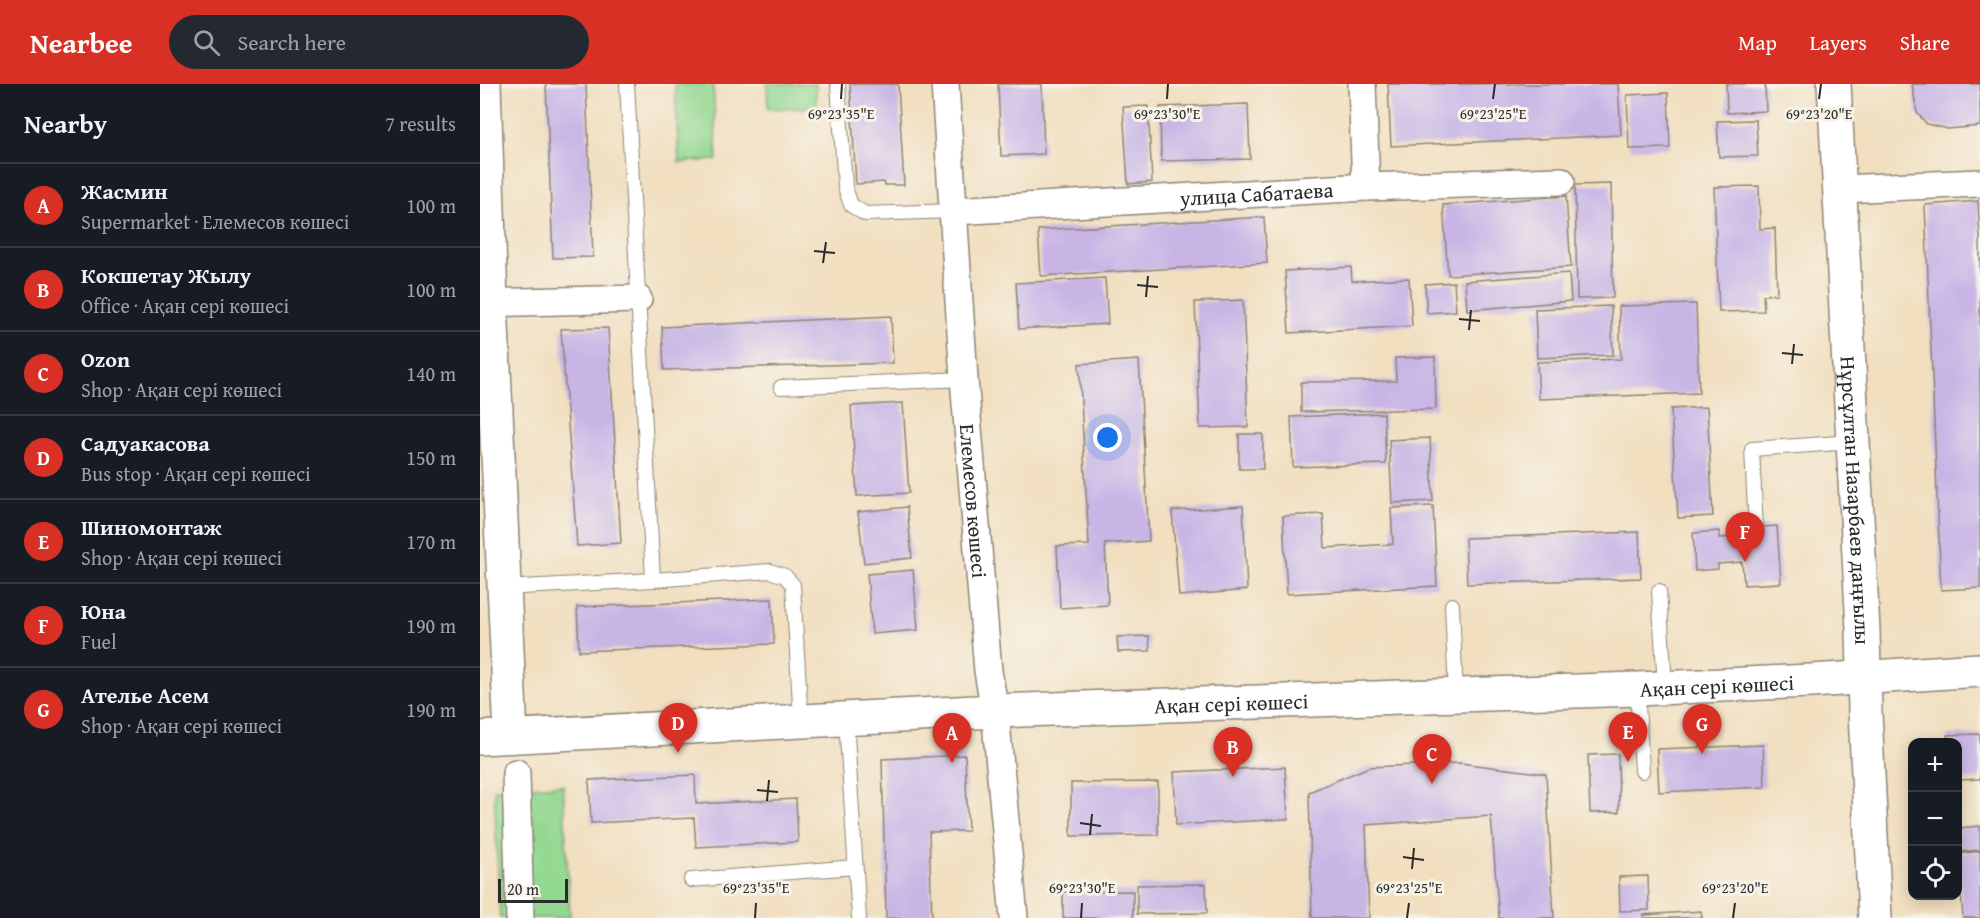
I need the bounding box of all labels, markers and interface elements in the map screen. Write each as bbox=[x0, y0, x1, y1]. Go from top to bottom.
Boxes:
search box bbox=[169, 15, 589, 69]
text: Nearbee bbox=[30, 22, 133, 63]
icon: search bbox=[190, 26, 223, 59]
text: Search here bbox=[238, 26, 346, 58]
text: Map bbox=[1738, 27, 1777, 58]
text: Layers bbox=[1810, 27, 1867, 58]
text: Share bbox=[1900, 27, 1950, 58]
text: 69°23'35"E bbox=[808, 103, 875, 124]
text: 69°23'30"E bbox=[1134, 103, 1201, 124]
text: 69°23'25"E bbox=[1460, 103, 1527, 124]
text: 69°23'20"E bbox=[1786, 103, 1853, 124]
text: Nearby bbox=[24, 104, 107, 143]
text: 7 results bbox=[385, 109, 456, 138]
street label: улица Сабатаева bbox=[1178, 173, 1334, 213]
text: Жасмин bbox=[81, 175, 168, 207]
text: A bbox=[37, 191, 50, 220]
text: 100 m bbox=[406, 191, 456, 220]
text: Supermarket · Елемесов көшесі bbox=[81, 207, 349, 236]
text: Кокшетау Жылу bbox=[81, 259, 251, 291]
text: B bbox=[37, 275, 50, 304]
text: 100 m bbox=[406, 275, 456, 304]
text: Office · Ақан сері көшесі bbox=[81, 291, 289, 320]
text: Ozon bbox=[81, 343, 130, 375]
street label: Нұрсұлтан Назарбаев даңғылы bbox=[1833, 355, 1879, 645]
text: C bbox=[38, 359, 49, 388]
text: 140 m bbox=[406, 359, 456, 388]
text: Shop · Ақан сері көшесі bbox=[81, 375, 282, 404]
street label: Елемесов көшесі bbox=[952, 423, 996, 579]
your location bbox=[1093, 423, 1122, 452]
text: Садуакасова bbox=[81, 427, 210, 459]
text: D bbox=[37, 443, 50, 472]
text: 150 m bbox=[406, 443, 456, 472]
text: Bus stop · Ақан сері көшесі bbox=[81, 459, 311, 488]
text: Шиномонтаж bbox=[81, 511, 221, 543]
pin: F bbox=[1726, 512, 1764, 562]
text: E bbox=[38, 527, 49, 556]
text: 170 m bbox=[406, 527, 456, 556]
text: Shop · Ақан сері көшесі bbox=[81, 543, 282, 572]
text: Юна bbox=[81, 595, 126, 627]
text: F bbox=[38, 611, 49, 640]
text: 190 m bbox=[406, 611, 456, 640]
text: Fuel bbox=[81, 627, 117, 656]
street label: Ақан сері көшесі bbox=[1639, 666, 1795, 704]
text: Ателье Асем bbox=[81, 679, 209, 711]
street label: Ақан сері көшесі bbox=[1153, 685, 1309, 721]
text: G bbox=[37, 695, 50, 724]
text: 190 m bbox=[406, 695, 456, 724]
pin: D bbox=[658, 704, 698, 753]
pin: G bbox=[1682, 704, 1722, 754]
text: Shop · Ақан сері көшесі bbox=[81, 711, 282, 740]
pin: E bbox=[1608, 712, 1648, 762]
pin: A bbox=[932, 714, 972, 763]
pin: B bbox=[1214, 728, 1252, 777]
pin: C bbox=[1412, 734, 1452, 784]
map controls bbox=[1908, 738, 1962, 900]
button: + bbox=[1908, 738, 1962, 792]
button: − bbox=[1908, 792, 1962, 846]
button: locate bbox=[1908, 846, 1962, 900]
scale bar bbox=[498, 876, 568, 904]
text: 20 m bbox=[507, 877, 539, 901]
text: 69°23'35"E bbox=[723, 877, 790, 898]
text: 69°23'30"E bbox=[1049, 877, 1116, 898]
text: 69°23'25"E bbox=[1376, 877, 1443, 898]
text: 69°23'20"E bbox=[1702, 877, 1769, 898]

